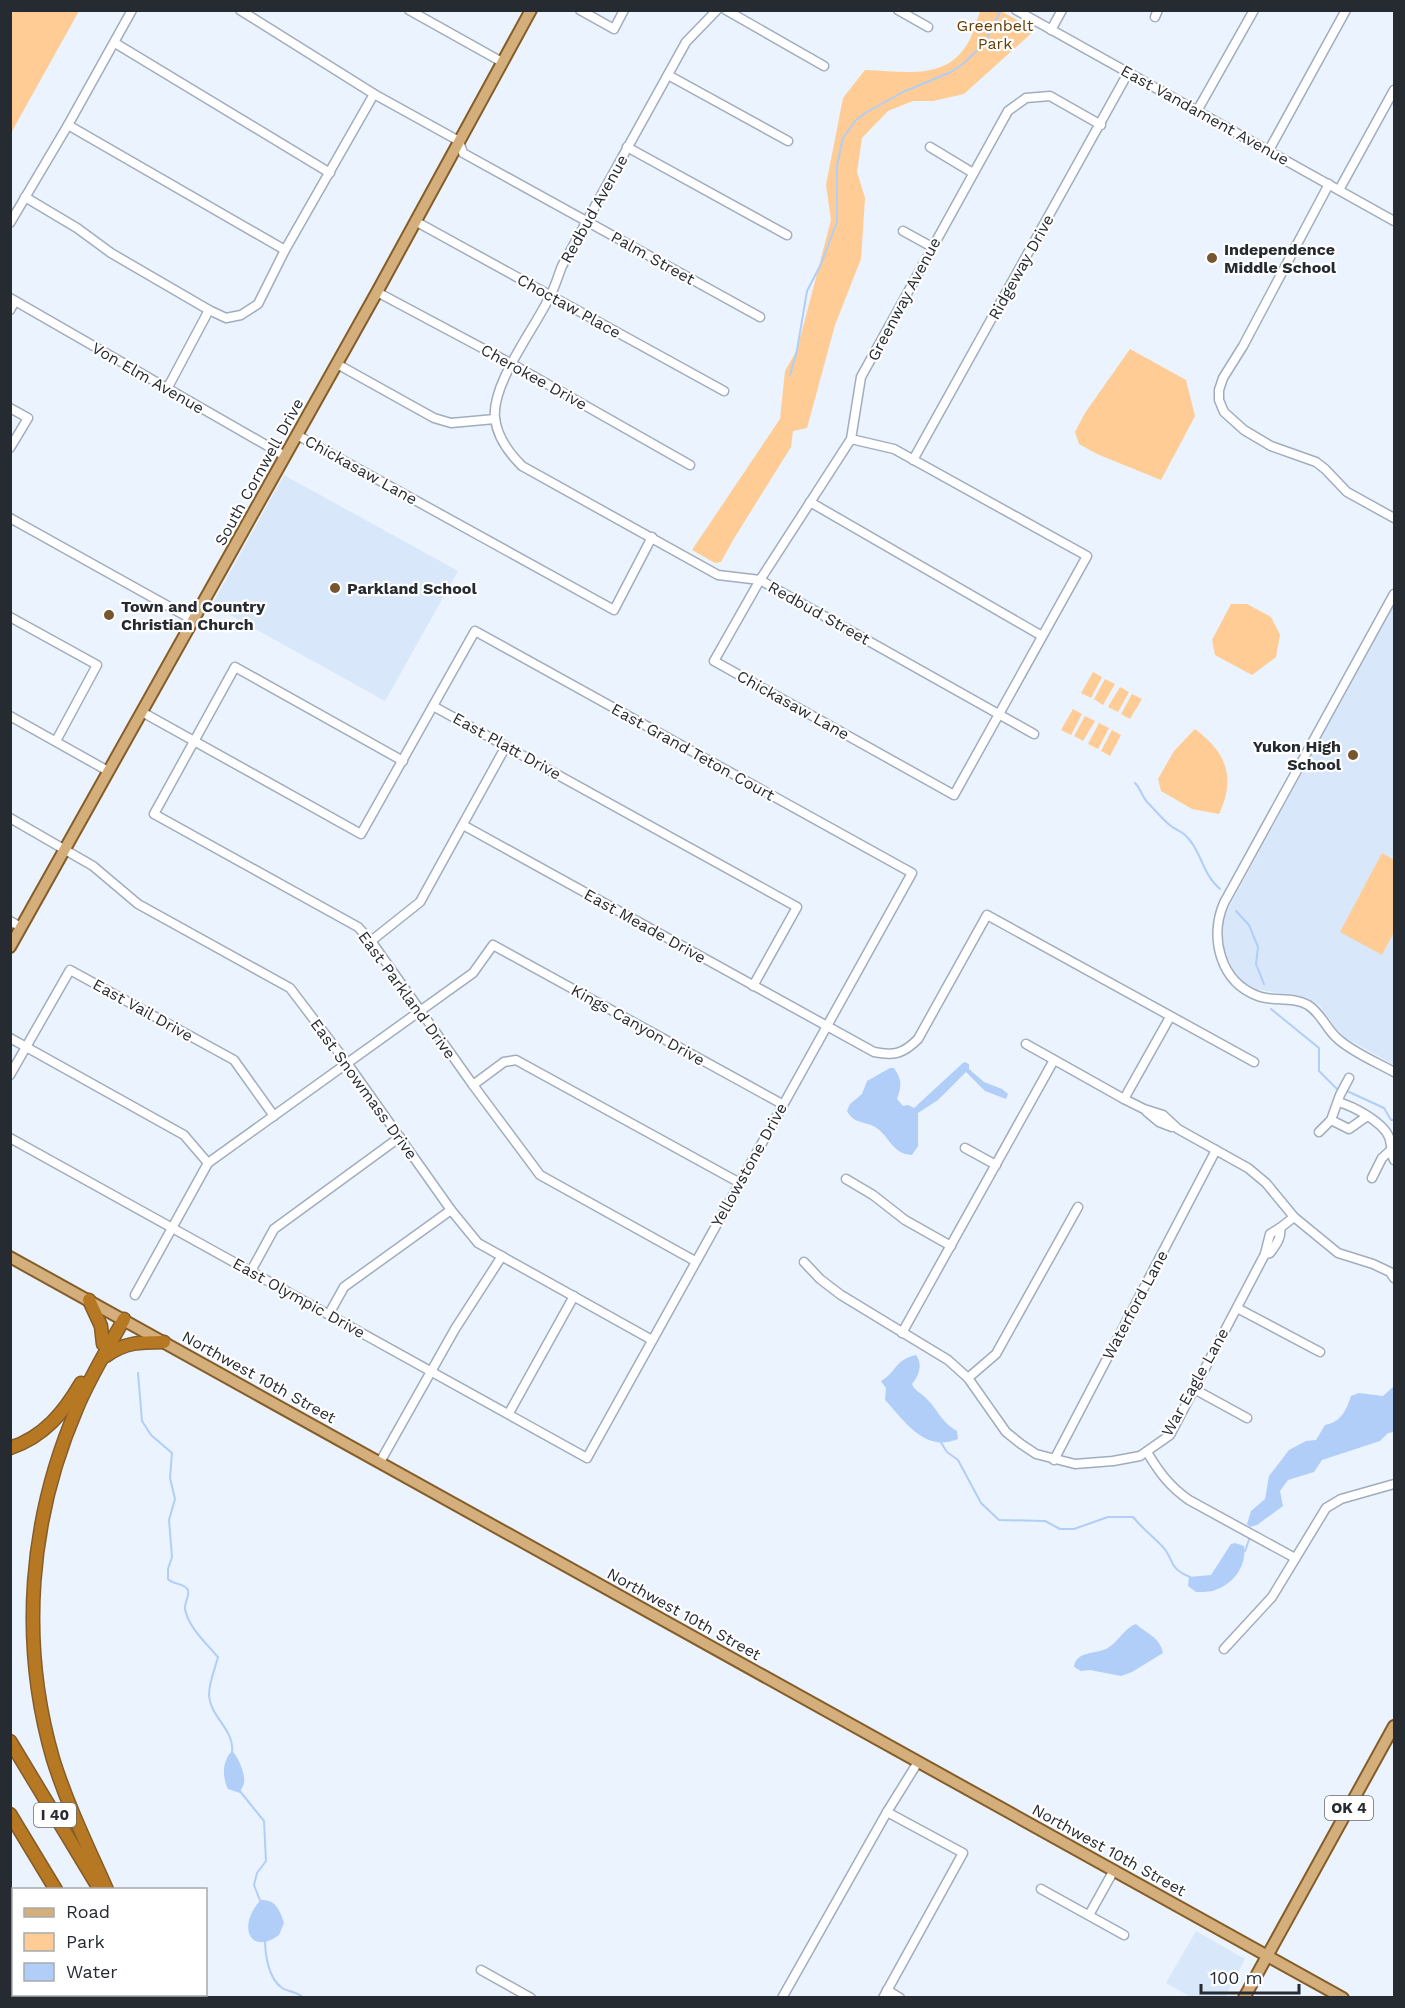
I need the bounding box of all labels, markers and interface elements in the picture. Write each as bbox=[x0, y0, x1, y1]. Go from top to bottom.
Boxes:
park label: Greenbelt Park bbox=[957, 16, 1034, 53]
street label: East Vandament Avenue bbox=[1118, 61, 1292, 169]
street label: Redbud Avenue bbox=[556, 151, 632, 267]
street label: Ridgeway Drive bbox=[984, 211, 1058, 323]
street label: Palm Street bbox=[608, 227, 698, 289]
street label: Greenway Avenue bbox=[863, 234, 945, 364]
place label: Independence Middle School bbox=[1224, 240, 1337, 277]
marker: Independence Middle School bbox=[1205, 251, 1219, 265]
street label: Choctaw Place bbox=[514, 270, 624, 342]
street label: Von Elm Avenue bbox=[89, 338, 207, 418]
street label: Cherokee Drive bbox=[478, 340, 590, 414]
street label: South Cornwell Drive bbox=[211, 395, 307, 549]
street label: Chickasaw Lane bbox=[301, 431, 421, 509]
street label: Redbud Street bbox=[765, 577, 873, 649]
place label: Parkland School bbox=[347, 579, 477, 598]
marker: Parkland School bbox=[328, 581, 342, 595]
place label: Town and Country Christian Church bbox=[121, 597, 266, 634]
marker: Town and Country Christian Church bbox=[102, 608, 116, 622]
street label: Chickasaw Lane bbox=[733, 666, 853, 744]
street label: East Grand Teton Court bbox=[608, 699, 778, 805]
street label: East Platt Drive bbox=[450, 708, 564, 784]
place label: Yukon High School bbox=[1253, 737, 1342, 774]
marker: Yukon High School bbox=[1346, 748, 1360, 762]
street label: East Meade Drive bbox=[581, 885, 709, 967]
street label: East Parkland Drive bbox=[354, 927, 460, 1063]
street label: East Vail Drive bbox=[90, 975, 196, 1045]
street label: Kings Canyon Drive bbox=[568, 980, 708, 1070]
street label: East Snowmass Drive bbox=[307, 1015, 421, 1163]
street label: Yellowstone Drive bbox=[707, 1100, 791, 1230]
street label: Waterford Lane bbox=[1098, 1247, 1172, 1363]
street label: East Olympic Drive bbox=[230, 1254, 368, 1342]
street label: War Eagle Lane bbox=[1157, 1325, 1233, 1439]
street label: Northwest 10th Street bbox=[179, 1327, 339, 1427]
street label: Northwest 10th Street bbox=[604, 1564, 764, 1664]
road number: OK 4 bbox=[1325, 1796, 1373, 1820]
street label: Northwest 10th Street bbox=[1029, 1800, 1189, 1900]
road number: I 40 bbox=[34, 1803, 76, 1827]
legend bbox=[12, 1888, 207, 1996]
text: Road bbox=[66, 1901, 110, 1922]
text: Park bbox=[66, 1931, 105, 1952]
scale bar bbox=[1201, 1957, 1298, 1995]
text: Water bbox=[66, 1961, 118, 1982]
text: 100 m bbox=[1210, 1967, 1263, 1988]

